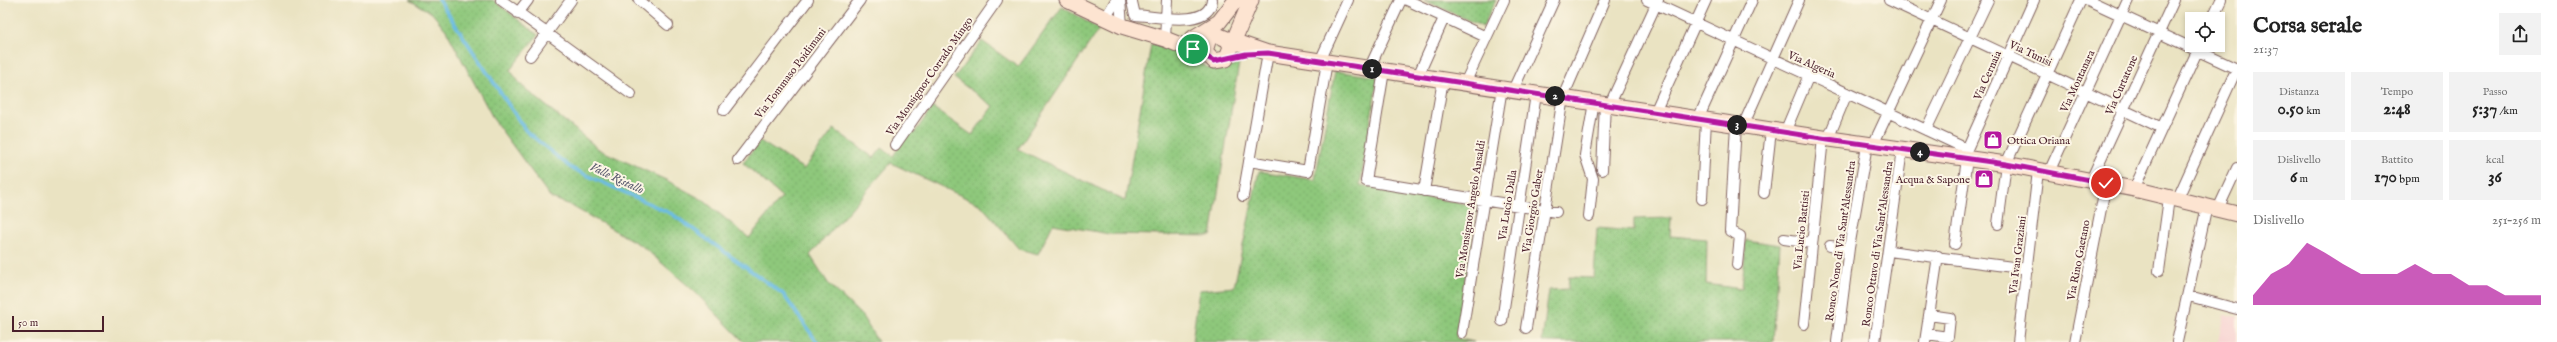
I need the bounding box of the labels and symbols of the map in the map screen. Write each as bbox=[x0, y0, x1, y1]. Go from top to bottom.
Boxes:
street label: Via Monsignor Corrado Mingo bbox=[883, 14, 976, 140]
street label: Via Tommaso Poidimani bbox=[752, 25, 830, 123]
pin bbox=[1176, 32, 1210, 66]
street label: Via Tunisi bbox=[2006, 37, 2054, 70]
street label: Via Algeria bbox=[1785, 48, 1838, 82]
street label: Via Cernaia bbox=[1970, 48, 2005, 103]
street label: Via Montanara bbox=[2057, 48, 2099, 116]
street label: Via Curtatone bbox=[2102, 53, 2141, 118]
pin: 1 bbox=[1362, 59, 1382, 79]
pin: 2 bbox=[1545, 86, 1565, 106]
pin: 3 bbox=[1727, 115, 1747, 135]
shop icon: Ottica Oriana bbox=[1982, 129, 2004, 151]
place label: Ottica Oriana bbox=[2007, 134, 2070, 148]
street label: Via Monsignor Angelo Ansaldi bbox=[1453, 139, 1489, 280]
pin: 4 bbox=[1910, 142, 1930, 162]
water label: Valle Ristallo bbox=[587, 159, 646, 197]
street label: Ronco Nono di Via Sant'Alessandra bbox=[1823, 160, 1859, 322]
street label: Ronco Ottavo di Via Sant'Alessandra bbox=[1859, 160, 1897, 328]
pin bbox=[2089, 166, 2123, 200]
street label: Via Giorgio Gaber bbox=[1519, 168, 1547, 255]
shop icon: Acqua & Sapone bbox=[1973, 168, 1995, 190]
street label: Via Lucio Dalla bbox=[1495, 169, 1521, 242]
place label: Acqua & Sapone bbox=[1895, 173, 1970, 187]
street label: Via Lucio Battisti bbox=[1791, 190, 1813, 272]
street label: Via Ivan Graziani bbox=[2006, 215, 2030, 296]
street label: Via Rino Gaetano bbox=[2064, 219, 2094, 303]
scale bar bbox=[12, 314, 104, 333]

